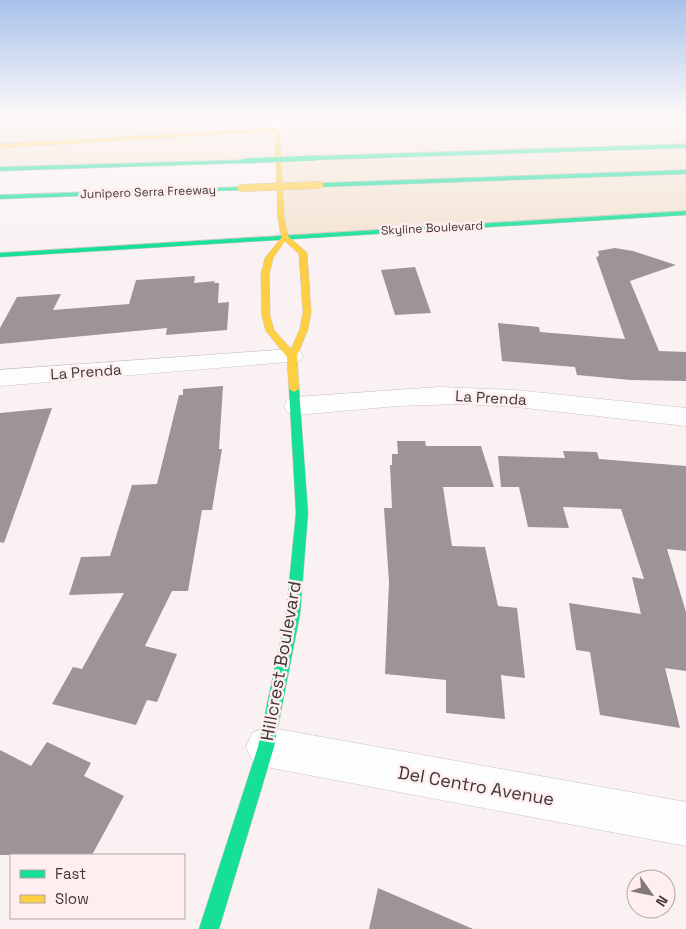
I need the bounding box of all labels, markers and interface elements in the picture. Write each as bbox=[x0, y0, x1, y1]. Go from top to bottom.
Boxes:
street label: Junipero Serra Freeway bbox=[80, 182, 216, 202]
street label: Skyline Boulevard bbox=[381, 217, 483, 239]
street label: La Prenda bbox=[50, 360, 123, 383]
street label: La Prenda bbox=[455, 386, 528, 409]
street label: Hillcrest Boulevard bbox=[255, 579, 306, 743]
street label: Del Centro Avenue bbox=[396, 760, 556, 811]
legend bbox=[10, 854, 185, 919]
text: Fast bbox=[55, 864, 86, 883]
north arrow bbox=[626, 869, 676, 919]
text: Slow bbox=[55, 889, 89, 908]
text: N bbox=[652, 892, 672, 910]

